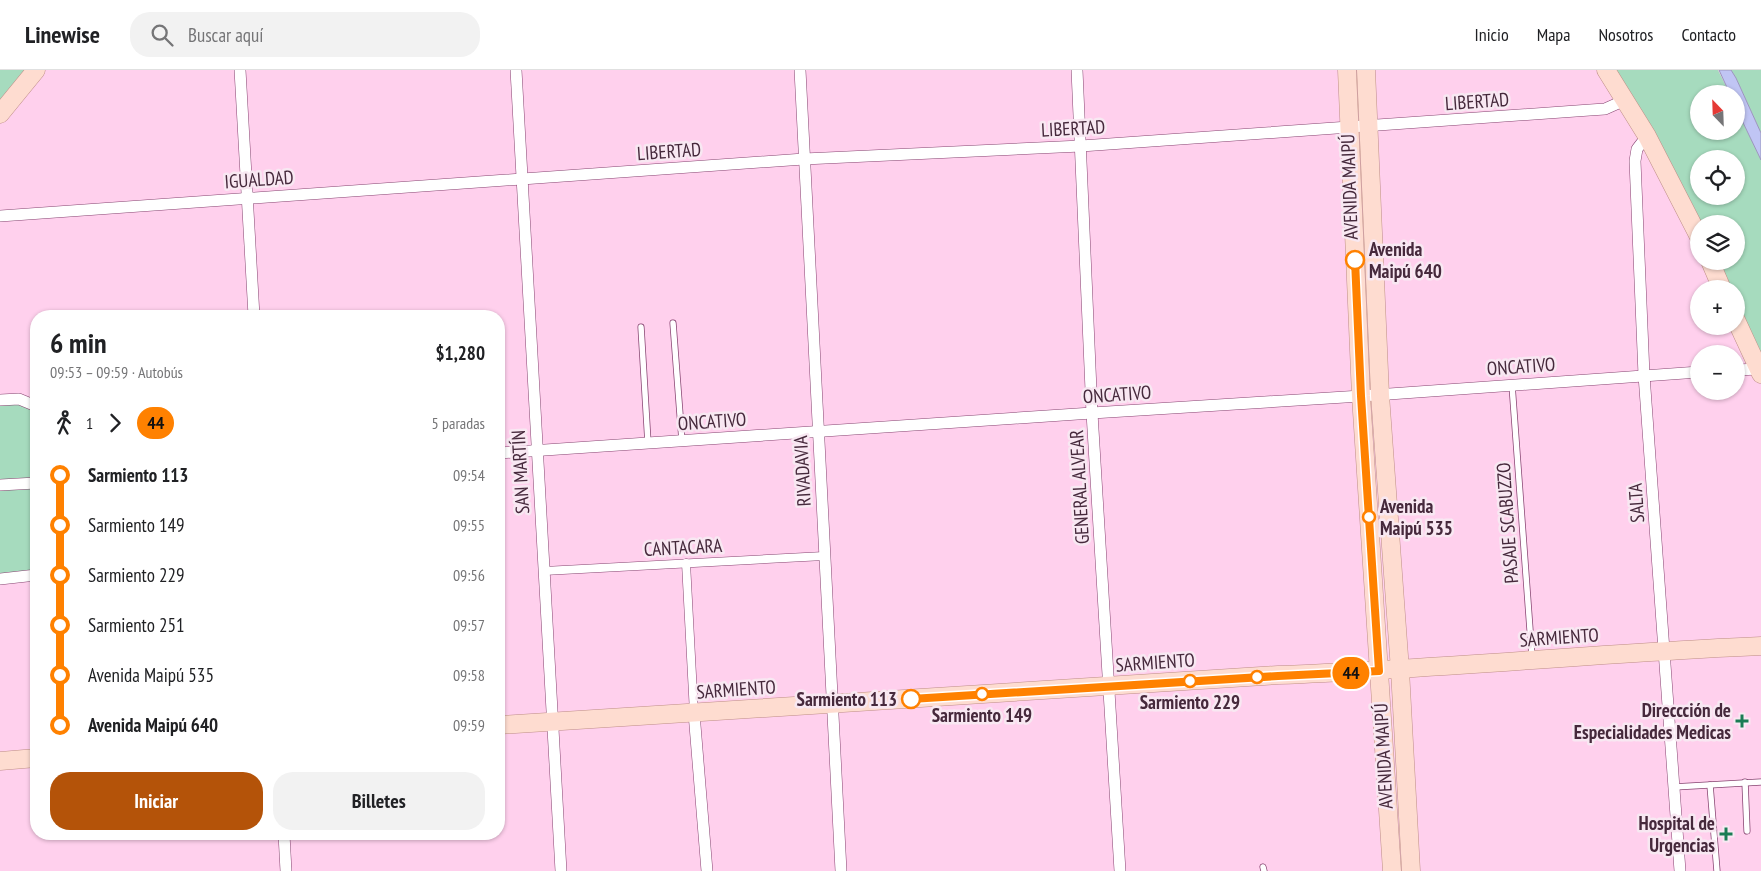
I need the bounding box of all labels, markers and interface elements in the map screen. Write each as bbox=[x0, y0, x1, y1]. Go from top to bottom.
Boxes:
search box bbox=[130, 12, 480, 57]
text: Linewise bbox=[25, 19, 100, 50]
icon: search bbox=[148, 21, 176, 49]
text: Buscar aquí bbox=[188, 23, 263, 47]
text: Inicio bbox=[1475, 23, 1509, 46]
text: Mapa bbox=[1537, 23, 1570, 46]
text: Nosotros bbox=[1598, 23, 1653, 46]
text: Contacto bbox=[1681, 23, 1736, 46]
north arrow bbox=[1690, 85, 1745, 140]
map controls bbox=[1690, 85, 1745, 400]
street label: LIBERTAD bbox=[1444, 87, 1510, 115]
street label: LIBERTAD bbox=[1040, 114, 1106, 142]
street label: AVENIDA MAIPÚ bbox=[1335, 134, 1363, 240]
street label: LIBERTAD bbox=[636, 137, 702, 165]
button: locate bbox=[1690, 150, 1745, 205]
street label: IGUALDAD bbox=[224, 165, 294, 193]
button: layers bbox=[1690, 215, 1745, 270]
place label: Avenida Maipú 640 bbox=[1368, 237, 1442, 283]
marker: Avenida Maipú 640 bbox=[1345, 250, 1365, 270]
button: + bbox=[1690, 280, 1745, 335]
text: 6 min bbox=[50, 324, 107, 361]
text: $1,280 bbox=[435, 341, 485, 365]
button: − bbox=[1690, 345, 1745, 400]
street label: ONCATIVO bbox=[1486, 352, 1556, 380]
text: 09:53 – 09:59 · Autobús bbox=[50, 362, 183, 382]
street label: ONCATIVO bbox=[1082, 380, 1152, 408]
street label: ONCATIVO bbox=[677, 407, 747, 435]
icon: walk bbox=[50, 409, 78, 437]
icon: forward bbox=[101, 409, 129, 437]
text: 44 bbox=[147, 411, 164, 434]
text: 1 bbox=[86, 413, 93, 433]
text: 5 paradas bbox=[432, 413, 485, 433]
street label: GENERAL ALVEAR bbox=[1064, 429, 1094, 545]
street label: SAN MARTÍN bbox=[506, 430, 534, 514]
street label: RIVADAVIA bbox=[788, 435, 816, 507]
street label: PASAJE SCABUZZO bbox=[1491, 462, 1523, 584]
text: Sarmiento 113 bbox=[88, 463, 188, 487]
text: 09:54 bbox=[453, 465, 485, 485]
street label: SALTA bbox=[1623, 482, 1649, 524]
place label: Avenida Maipú 535 bbox=[1379, 494, 1453, 540]
marker: Avenida Maipú 535 bbox=[1362, 510, 1376, 524]
text: Sarmiento 149 bbox=[88, 513, 185, 537]
text: 09:55 bbox=[453, 515, 485, 535]
street label: CANTACARA bbox=[643, 533, 723, 561]
text: Sarmiento 229 bbox=[88, 563, 185, 587]
text: 09:56 bbox=[453, 565, 485, 585]
text: Sarmiento 251 bbox=[88, 613, 185, 637]
text: 09:57 bbox=[453, 615, 485, 635]
street label: SARMIENTO bbox=[1519, 622, 1599, 652]
street label: SARMIENTO bbox=[1115, 647, 1195, 677]
line badge: 44 bbox=[1328, 657, 1374, 689]
text: 44 bbox=[1342, 661, 1360, 684]
text: Avenida Maipú 535 bbox=[88, 663, 214, 687]
text: 09:58 bbox=[453, 665, 485, 685]
unlabelled marker bbox=[1250, 670, 1264, 684]
street label: SARMIENTO bbox=[696, 674, 776, 704]
marker: Sarmiento 229 bbox=[1183, 674, 1197, 688]
place label: Sarmiento 113 bbox=[797, 687, 897, 711]
marker: Sarmiento 149 bbox=[975, 687, 989, 701]
marker: Sarmiento 113 bbox=[901, 689, 921, 709]
place label: Sarmiento 229 bbox=[1140, 690, 1240, 714]
place label: Direccción de Especialidades Medicas bbox=[1574, 698, 1731, 744]
place label: Sarmiento 149 bbox=[932, 703, 1032, 727]
street label: AVENIDA MAIPÚ bbox=[1368, 703, 1398, 809]
text: Avenida Maipú 640 bbox=[88, 713, 218, 737]
marker: Direccción de Especialidades Medicas bbox=[1735, 714, 1749, 728]
text: 09:59 bbox=[453, 715, 485, 735]
button: Iniciar bbox=[50, 772, 263, 830]
button: Billetes bbox=[273, 772, 485, 830]
place label: Hospital de Urgencias bbox=[1639, 811, 1715, 857]
marker: Hospital de Urgencias bbox=[1719, 827, 1733, 841]

